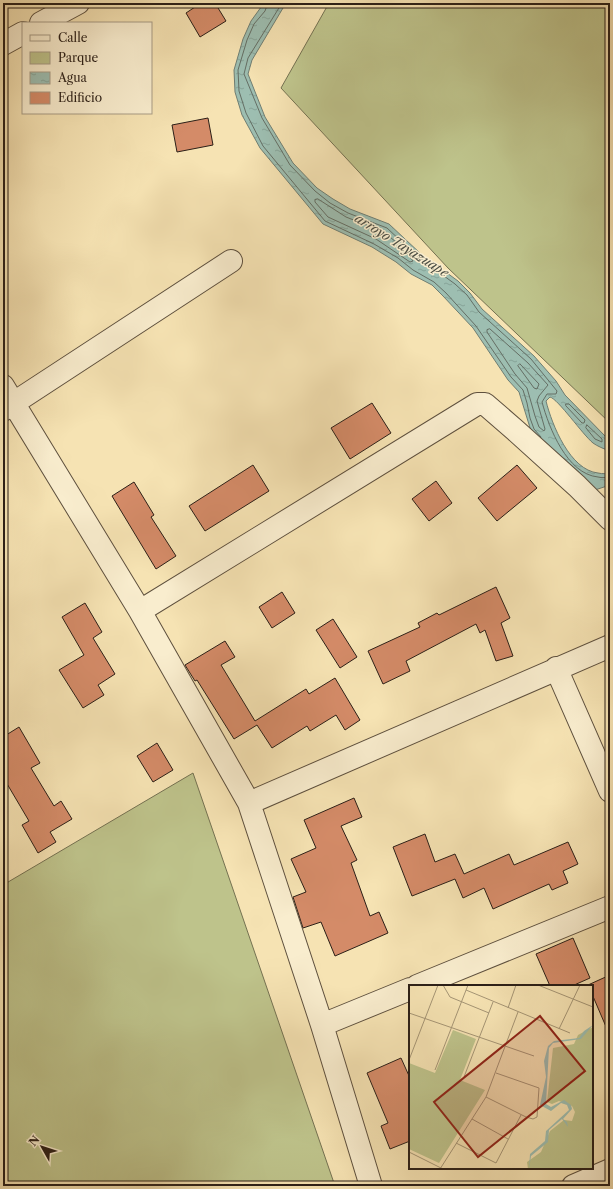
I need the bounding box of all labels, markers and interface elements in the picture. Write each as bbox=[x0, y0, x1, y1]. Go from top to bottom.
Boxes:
legend bbox=[22, 22, 152, 114]
text: Calle bbox=[58, 30, 88, 45]
text: Parque bbox=[58, 50, 99, 65]
text: Agua bbox=[57, 70, 88, 85]
text: Edificio bbox=[58, 90, 102, 105]
water label: arroyo Tayazuape bbox=[352, 210, 452, 281]
inset map bbox=[409, 985, 593, 1169]
north arrow bbox=[22, 1127, 62, 1167]
text: N bbox=[26, 1132, 43, 1149]

